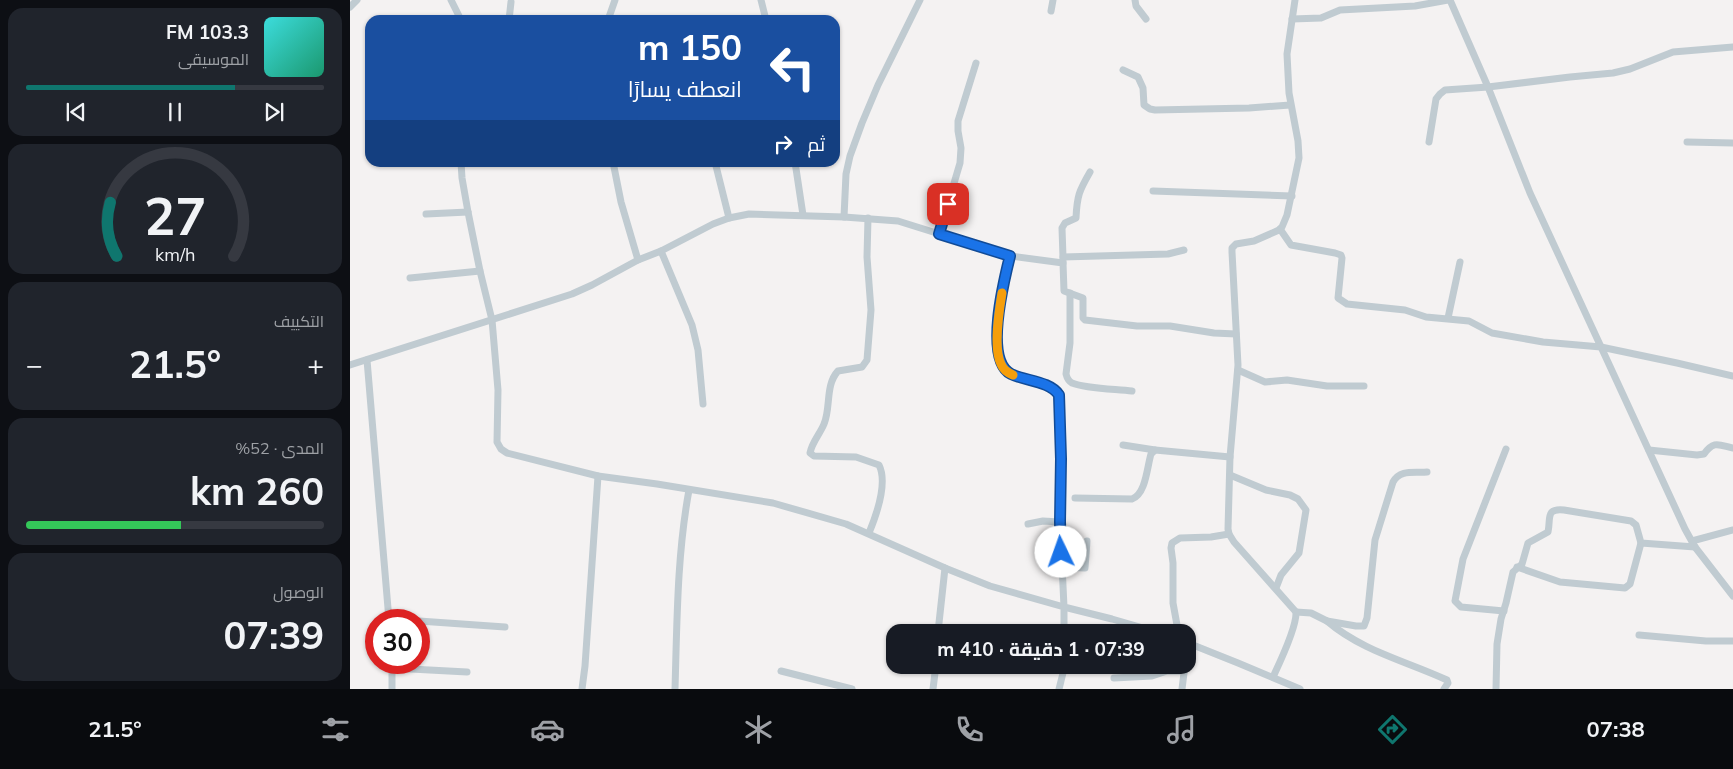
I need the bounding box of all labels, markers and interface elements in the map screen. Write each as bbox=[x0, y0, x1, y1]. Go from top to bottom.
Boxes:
text: 103.3 FM bbox=[166, 20, 249, 44]
text: 150 m bbox=[638, 25, 742, 69]
icon: left bbox=[760, 35, 825, 100]
text: الموسيقى bbox=[178, 49, 249, 69]
text: انعطف يسارًا bbox=[628, 75, 742, 103]
icon: previous bbox=[62, 98, 90, 126]
icon: pause bbox=[161, 98, 189, 126]
icon: next bbox=[260, 98, 288, 126]
icon: right bbox=[769, 130, 797, 158]
text: ثم bbox=[807, 132, 825, 156]
text: 27 bbox=[144, 183, 206, 248]
pin bbox=[927, 183, 969, 225]
icon: arrive bbox=[934, 190, 962, 218]
text: km/h bbox=[155, 243, 195, 265]
text: التكييف bbox=[274, 311, 324, 331]
text: 21.5° bbox=[129, 340, 221, 388]
text: − bbox=[26, 347, 43, 382]
text: + bbox=[307, 347, 324, 382]
text: المدى · 52% bbox=[235, 438, 324, 458]
text: 260 km bbox=[190, 467, 324, 515]
position arrow bbox=[1034, 525, 1086, 577]
text: الوصول bbox=[273, 582, 324, 602]
speed limit sign: 30 bbox=[365, 609, 430, 674]
text: 07:39 bbox=[223, 611, 324, 659]
text: 07:39 · 1 دقيقة · 410 m bbox=[937, 637, 1145, 661]
icon: filters bbox=[318, 712, 353, 747]
icon: car bbox=[530, 712, 565, 747]
icon: climate bbox=[741, 712, 776, 747]
icon: phone bbox=[952, 712, 987, 747]
icon: music bbox=[1164, 712, 1199, 747]
icon: directions bbox=[1375, 712, 1410, 747]
text: 21.5° bbox=[88, 715, 142, 743]
text: 07:38 bbox=[1587, 715, 1645, 743]

